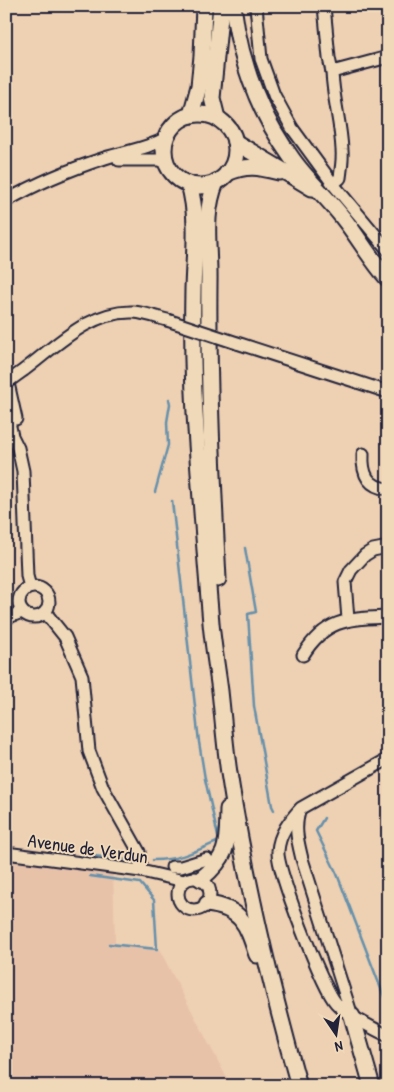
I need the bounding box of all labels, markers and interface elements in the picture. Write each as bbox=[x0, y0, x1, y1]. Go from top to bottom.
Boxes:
street label: Avenue de Verdun bbox=[26, 827, 150, 869]
north arrow bbox=[312, 1010, 362, 1060]
text: N bbox=[333, 1037, 345, 1057]

